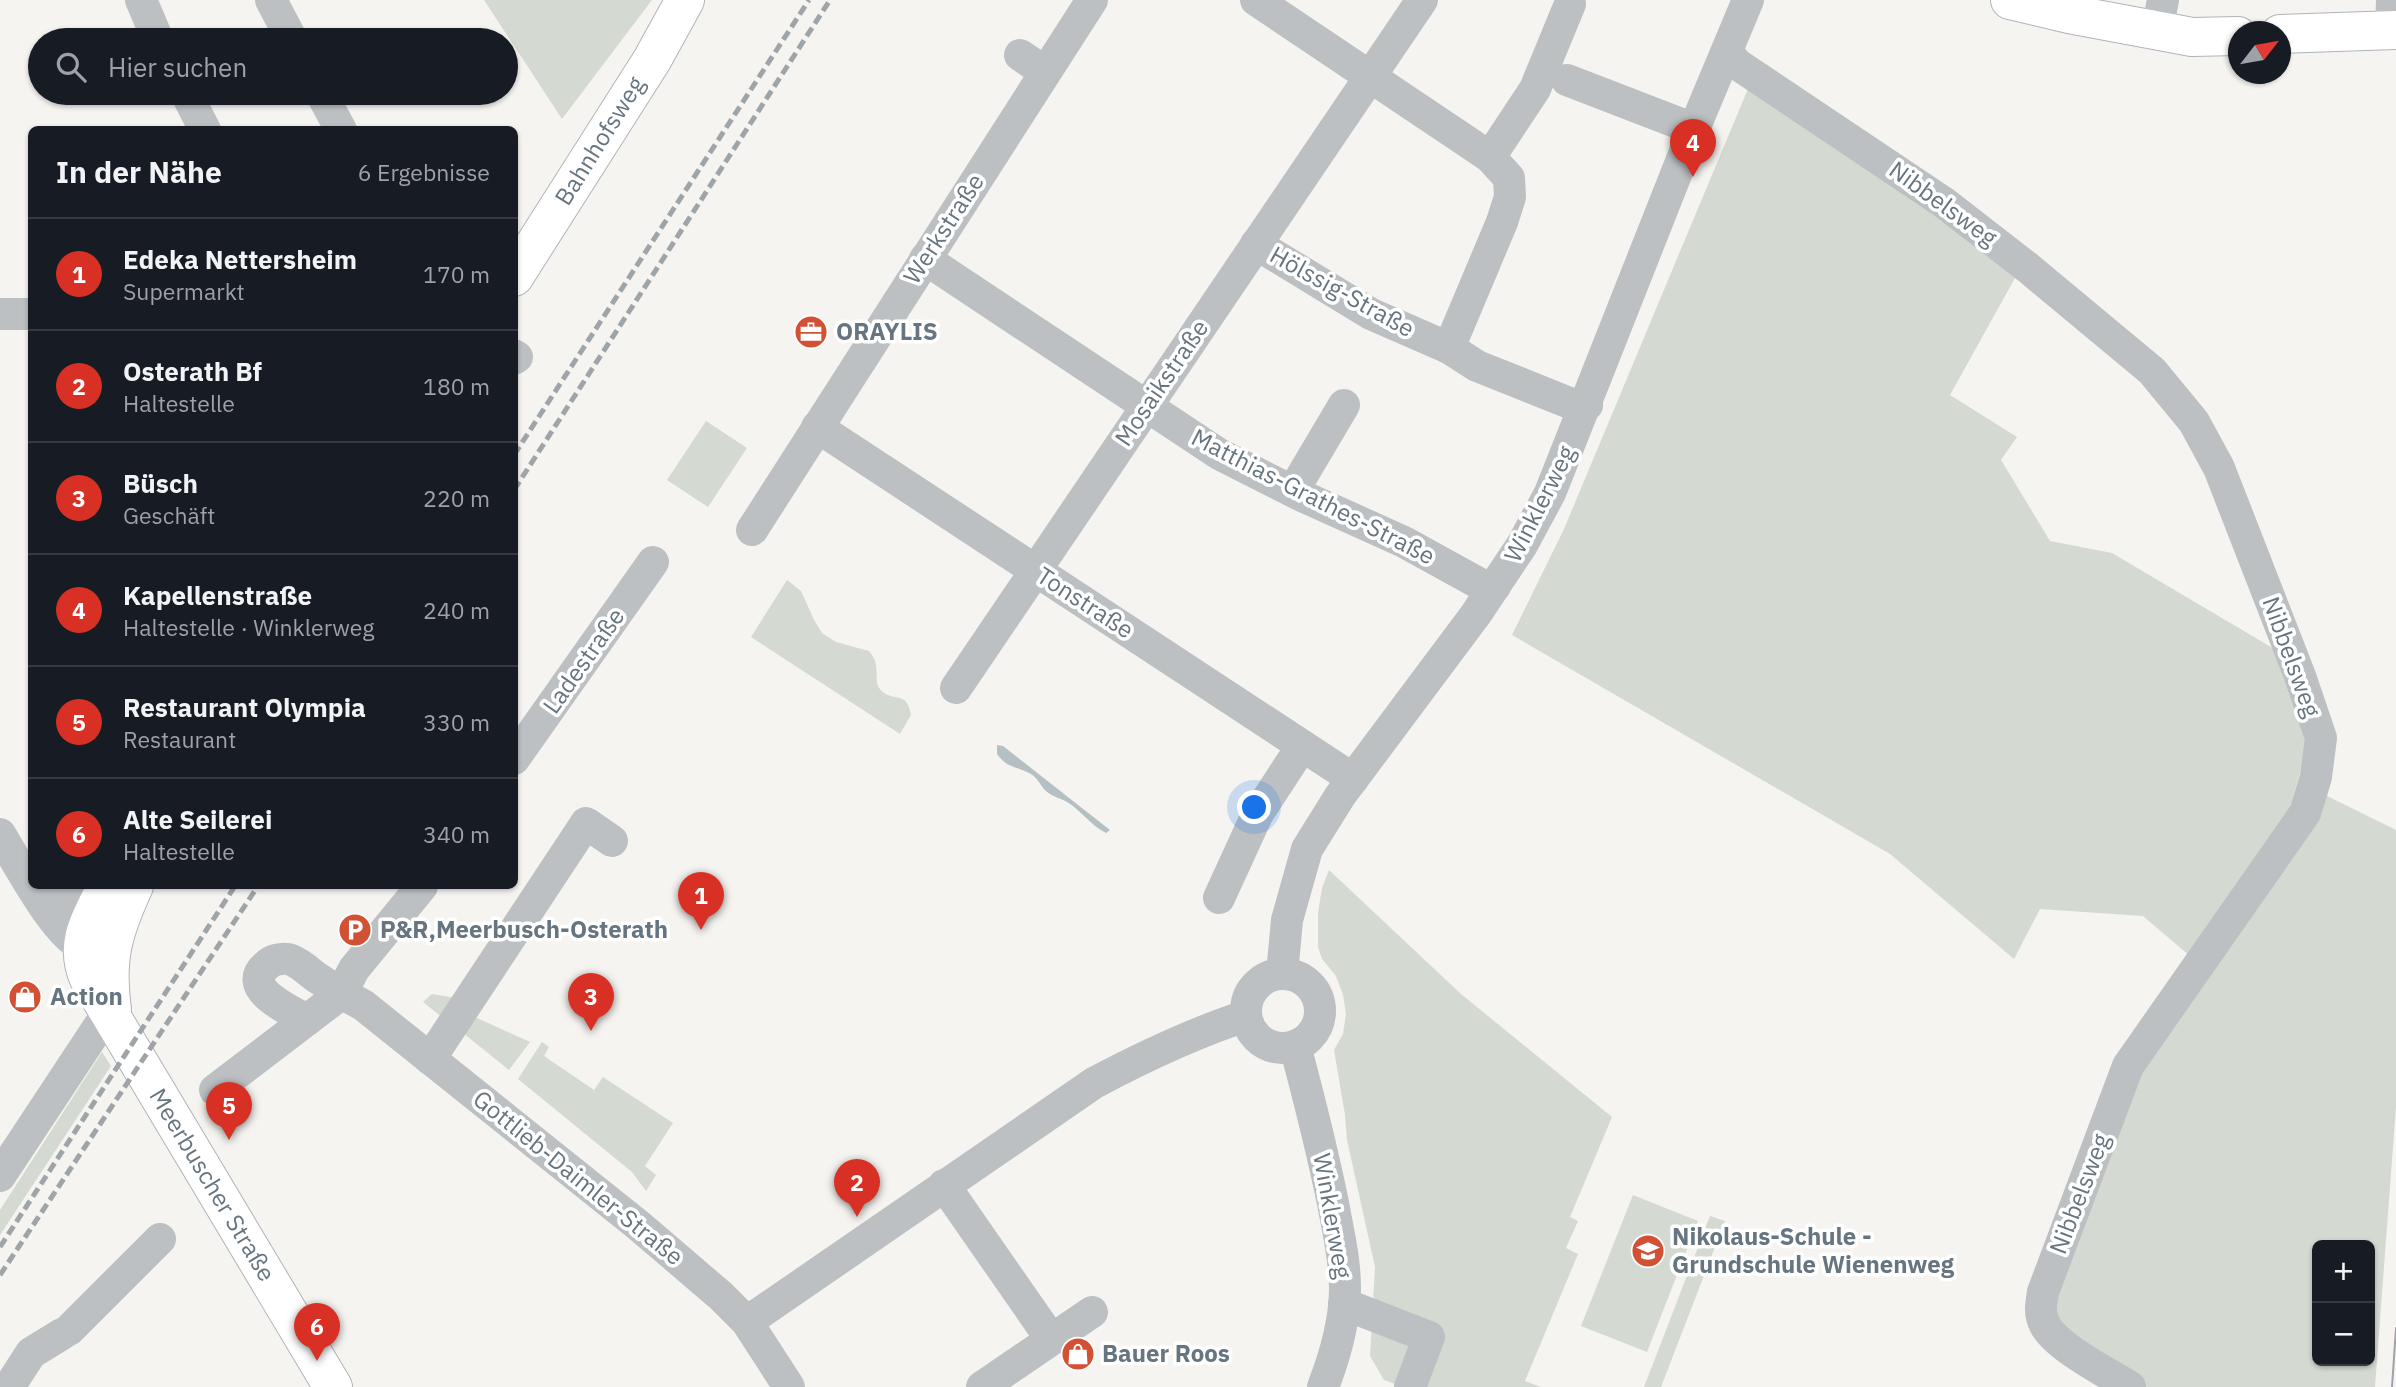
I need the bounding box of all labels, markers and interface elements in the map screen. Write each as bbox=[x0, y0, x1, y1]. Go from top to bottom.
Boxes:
north arrow bbox=[2228, 21, 2291, 84]
search box bbox=[28, 28, 518, 105]
icon: search bbox=[52, 48, 90, 86]
text: Hier suchen bbox=[108, 50, 247, 84]
street label: Bahnhofsweg bbox=[547, 70, 652, 211]
pin: 4 bbox=[1670, 119, 1716, 177]
text: In der Nähe bbox=[56, 152, 222, 191]
street label: Nibbelsweg bbox=[1883, 153, 2004, 253]
text: 6 Ergebnisse bbox=[358, 157, 490, 187]
street label: Werkstraße bbox=[896, 167, 991, 290]
street label: Hölssig-Straße bbox=[1265, 238, 1420, 344]
text: Edeka Nettersheim bbox=[123, 242, 357, 276]
text: 1 bbox=[72, 259, 86, 289]
text: 170 m bbox=[423, 259, 490, 289]
text: Supermarkt bbox=[123, 276, 245, 306]
office icon: ORAYLIS bbox=[792, 313, 830, 351]
street label: Mosaikstraße bbox=[1107, 313, 1215, 452]
place label: ORAYLIS bbox=[836, 315, 938, 347]
text: Osterath Bf bbox=[123, 354, 262, 388]
text: 2 bbox=[72, 371, 86, 401]
text: 180 m bbox=[423, 371, 490, 401]
text: Haltestelle bbox=[123, 388, 235, 418]
street label: Matthias-Grathes-Straße bbox=[1186, 421, 1441, 571]
street label: Winklerweg bbox=[1496, 440, 1582, 567]
text: Büsch bbox=[123, 466, 198, 500]
text: 3 bbox=[72, 483, 86, 513]
text: 220 m bbox=[423, 483, 490, 513]
text: Geschäft bbox=[123, 500, 215, 530]
street label: Tonstraße bbox=[1031, 559, 1140, 645]
text: Kapellenstraße bbox=[123, 578, 312, 612]
street label: Nibbelsweg bbox=[2255, 592, 2329, 722]
text: 4 bbox=[72, 595, 86, 625]
text: 240 m bbox=[423, 595, 490, 625]
street label: Ladestraße bbox=[535, 601, 631, 720]
text: Haltestelle · Winklerweg bbox=[123, 612, 375, 642]
text: Restaurant Olympia bbox=[123, 690, 366, 724]
text: 5 bbox=[72, 707, 86, 737]
text: 330 m bbox=[423, 707, 490, 737]
text: Restaurant bbox=[123, 724, 236, 754]
your location bbox=[1237, 790, 1271, 824]
text: Alte Seilerei bbox=[123, 802, 272, 836]
text: 6 bbox=[72, 819, 86, 849]
text: 340 m bbox=[423, 819, 490, 849]
text: Haltestelle bbox=[123, 836, 235, 866]
pin: 1 bbox=[678, 872, 724, 930]
parking icon: P&R,Meerbusch-Osterath bbox=[336, 911, 374, 949]
place label: P&R,Meerbusch-Osterath bbox=[380, 913, 668, 945]
pin: 3 bbox=[568, 973, 614, 1031]
shop icon: Action bbox=[6, 978, 44, 1016]
place label: Action bbox=[50, 980, 123, 1012]
street label: Meerbuscher Straße bbox=[143, 1082, 283, 1287]
pin: 5 bbox=[206, 1082, 252, 1140]
street label: Gottlieb-Daimler-Straße bbox=[467, 1082, 690, 1272]
street label: Nibbelsweg bbox=[2042, 1129, 2117, 1258]
street label: Winklerweg bbox=[1306, 1151, 1360, 1281]
pin: 2 bbox=[834, 1159, 880, 1217]
place label: Nikolaus-Schule - Grundschule Wienenweg bbox=[1672, 1220, 1955, 1280]
school or university icon: Nikolaus-Schule - Grundschule Wienenweg bbox=[1629, 1232, 1667, 1270]
map controls bbox=[2312, 1240, 2375, 1366]
button: + bbox=[2312, 1240, 2375, 1303]
pin: 6 bbox=[294, 1303, 340, 1361]
button: − bbox=[2312, 1303, 2375, 1366]
shop icon: Bauer Roos bbox=[1059, 1335, 1097, 1373]
place label: Bauer Roos bbox=[1102, 1337, 1230, 1369]

